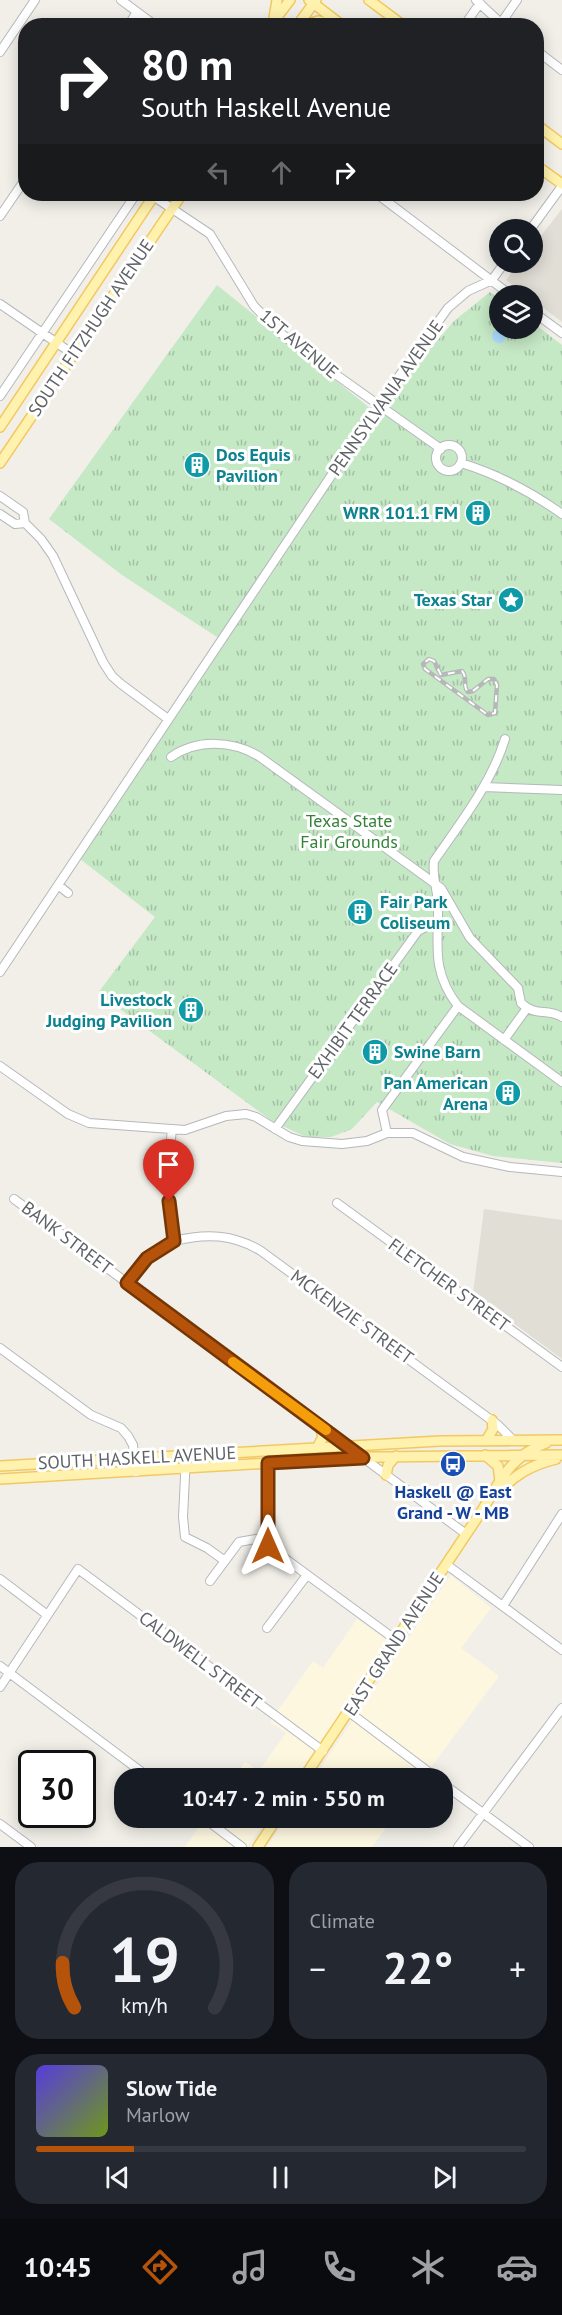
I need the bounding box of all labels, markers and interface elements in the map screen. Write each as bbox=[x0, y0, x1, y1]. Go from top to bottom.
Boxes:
text: 80 m bbox=[141, 37, 233, 92]
icon: right bbox=[42, 42, 120, 120]
text: South Haskell Avenue bbox=[141, 90, 391, 124]
icon: left bbox=[202, 156, 235, 189]
icon: ahead bbox=[265, 156, 298, 189]
icon: right bbox=[328, 156, 361, 189]
map controls bbox=[489, 219, 543, 339]
button: search bbox=[489, 219, 543, 273]
street label: SOUTH FITZHUGH AVENUE bbox=[23, 235, 158, 421]
button: layers bbox=[489, 285, 543, 339]
street label: 1ST AVENUE bbox=[255, 304, 343, 383]
street label: PENNSYLVANIA AVENUE bbox=[323, 315, 448, 480]
place label: Dos Equis Pavilion bbox=[216, 443, 291, 487]
building icon: Dos Equis Pavilion bbox=[182, 450, 212, 480]
building icon: WRR 101.1 FM bbox=[463, 498, 493, 528]
place label: WRR 101.1 FM bbox=[343, 501, 458, 524]
place icon: Texas Star bbox=[496, 585, 526, 615]
place label: Texas Star bbox=[414, 588, 493, 611]
park label: Texas State Fair Grounds bbox=[300, 809, 398, 853]
place label: Fair Park Coliseum bbox=[380, 890, 450, 934]
building icon: Fair Park Coliseum bbox=[345, 897, 375, 927]
street label: EXHIBIT TERRACE bbox=[303, 958, 402, 1083]
place label: Livestock Judging Pavilion bbox=[45, 988, 172, 1032]
building icon: Livestock Judging Pavilion bbox=[176, 995, 206, 1025]
building icon: Swine Barn bbox=[360, 1037, 390, 1067]
place label: Swine Barn bbox=[394, 1040, 481, 1063]
place label: Pan American Arena bbox=[383, 1071, 488, 1115]
building icon: Pan American Arena bbox=[493, 1078, 523, 1108]
pin bbox=[143, 1139, 194, 1201]
icon: arrive bbox=[152, 1148, 185, 1181]
street label: BANK STREET bbox=[17, 1196, 117, 1279]
street label: FLETCHER STREET bbox=[384, 1233, 514, 1336]
street label: MCKENZIE STREET bbox=[286, 1264, 418, 1369]
street label: SOUTH HASKELL AVENUE bbox=[37, 1441, 237, 1474]
bus stop icon: Haskell @ East Grand - W - MB bbox=[438, 1449, 468, 1479]
place label: Haskell @ East Grand - W - MB bbox=[395, 1480, 512, 1524]
position arrow bbox=[236, 1514, 300, 1578]
street label: EAST GRAND AVENUE bbox=[339, 1568, 449, 1720]
street label: CALDWELL STREET bbox=[134, 1606, 266, 1713]
speed limit sign: 30 bbox=[18, 1750, 96, 1828]
text: 10:47 · 2 min · 550 m bbox=[182, 1784, 385, 1812]
text: Climate bbox=[310, 1908, 375, 1934]
text: 19 bbox=[109, 1918, 180, 1999]
text: 22° bbox=[382, 1938, 453, 1996]
text: − bbox=[310, 1947, 326, 1990]
text: + bbox=[509, 1947, 526, 1990]
text: km/h bbox=[121, 1991, 168, 2019]
text: Slow Tide bbox=[126, 2074, 217, 2102]
text: Marlow bbox=[126, 2102, 190, 2128]
icon: previous bbox=[101, 2161, 134, 2194]
icon: pause bbox=[264, 2161, 297, 2194]
icon: next bbox=[428, 2161, 461, 2194]
icon: directions bbox=[139, 2246, 181, 2288]
icon: music bbox=[229, 2246, 271, 2288]
icon: phone bbox=[318, 2246, 360, 2288]
icon: climate bbox=[407, 2246, 449, 2288]
icon: car bbox=[496, 2246, 538, 2288]
text: 10:45 bbox=[24, 2250, 92, 2284]

